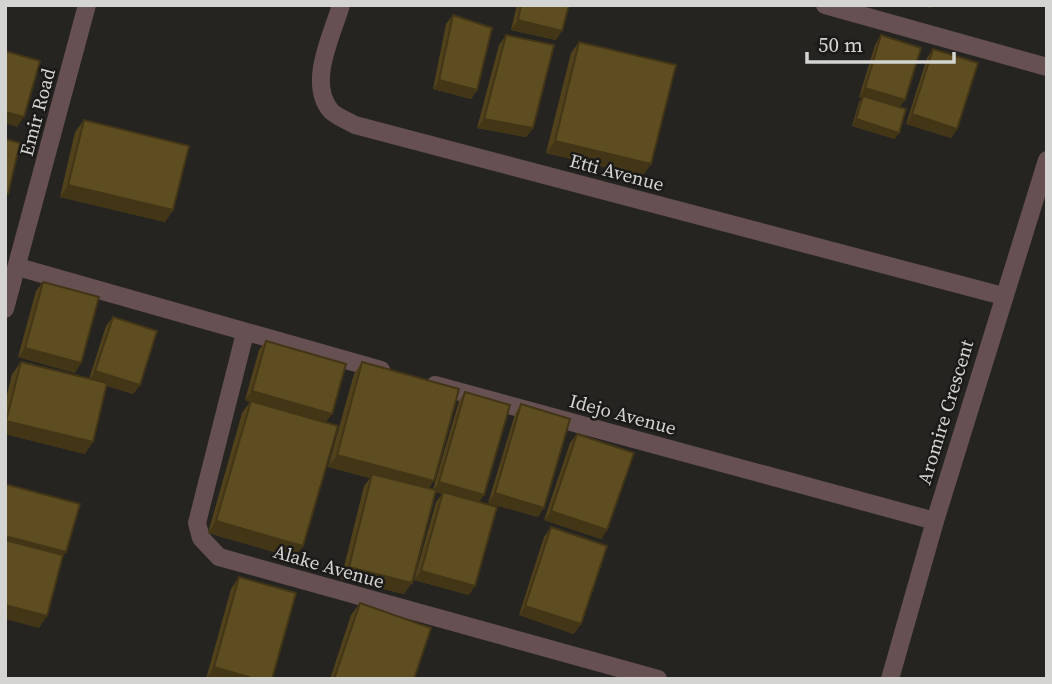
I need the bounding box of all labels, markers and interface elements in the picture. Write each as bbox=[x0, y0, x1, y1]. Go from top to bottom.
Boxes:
scale bar bbox=[807, 21, 954, 65]
text: 50 m bbox=[818, 30, 863, 59]
street label: Emir Road bbox=[13, 65, 61, 159]
street label: Etti Avenue bbox=[567, 147, 667, 197]
street label: Aromire Crescent bbox=[911, 336, 980, 488]
street label: Idejo Avenue bbox=[567, 387, 679, 441]
street label: Alake Avenue bbox=[270, 538, 388, 594]

